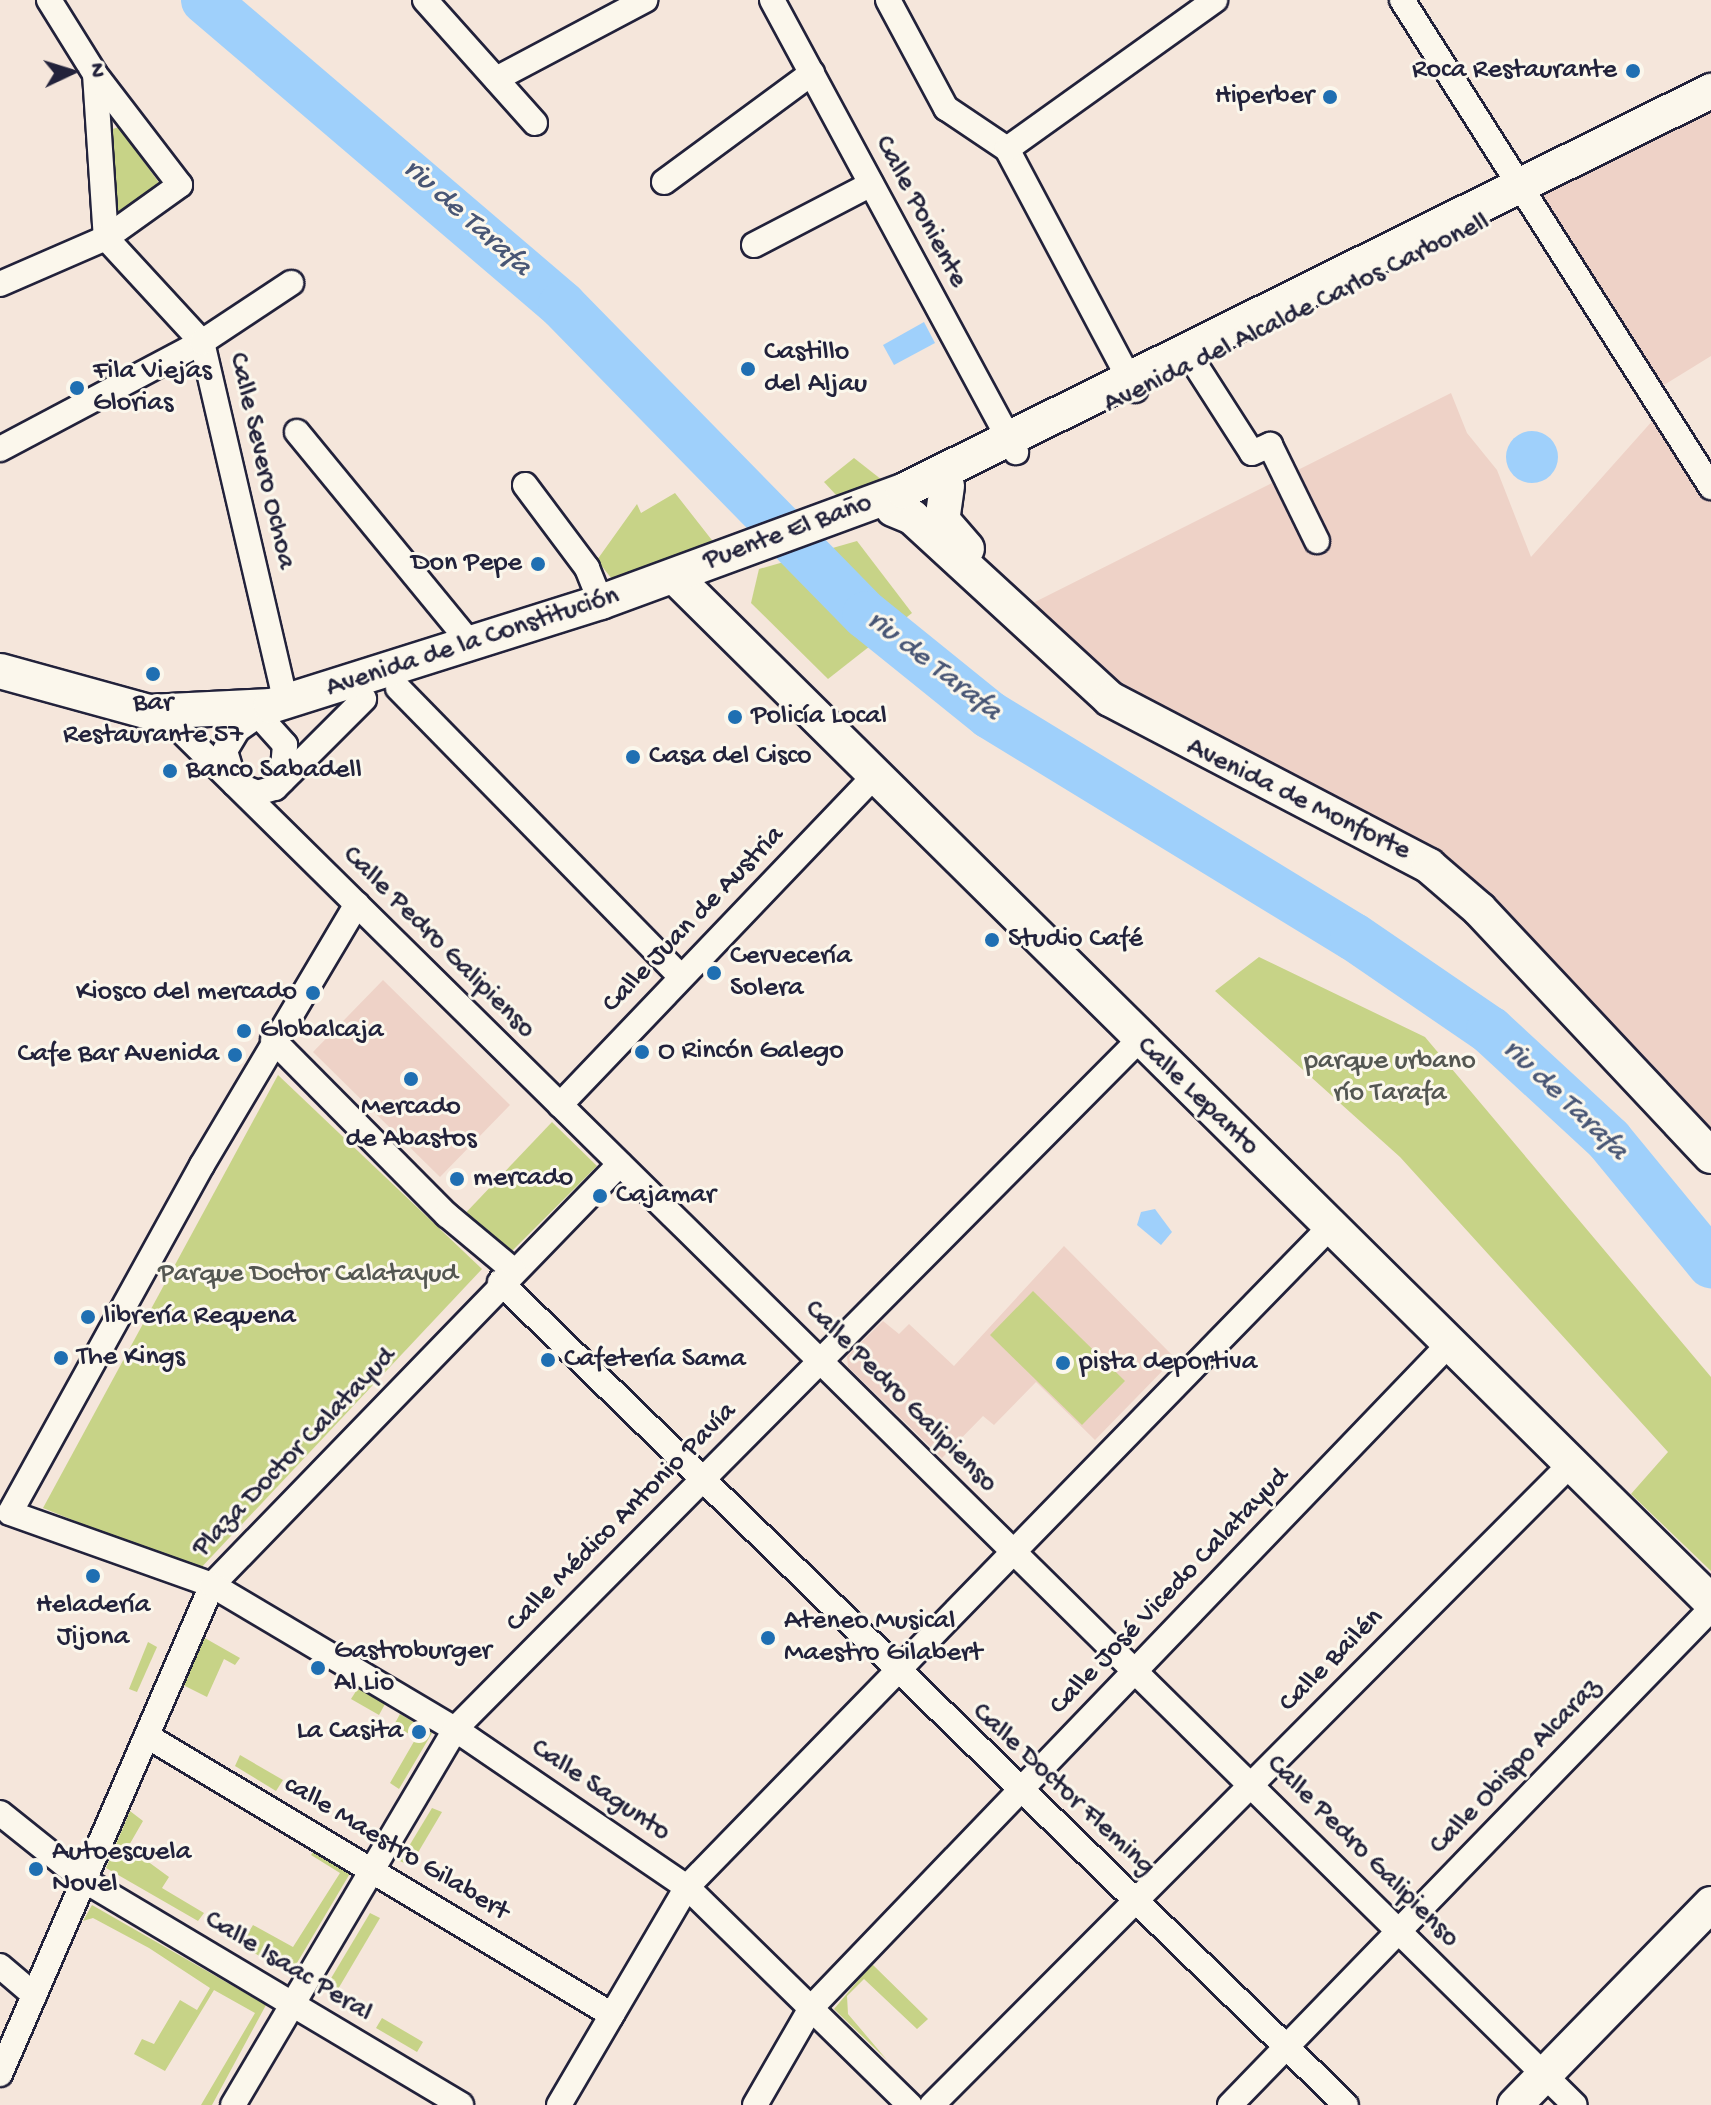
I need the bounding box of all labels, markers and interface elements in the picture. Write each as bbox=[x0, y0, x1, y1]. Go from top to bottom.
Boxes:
north arrow bbox=[32, 32, 112, 112]
place label: Roca Restaurante bbox=[1412, 54, 1617, 88]
text: N bbox=[82, 62, 109, 78]
marker: Roca Restaurante bbox=[1624, 62, 1642, 80]
place label: Hiperber bbox=[1215, 80, 1314, 114]
marker: Hiperber bbox=[1321, 88, 1339, 106]
street label: Calle Poniente bbox=[866, 130, 974, 294]
water label: riu de Tarafa bbox=[395, 152, 537, 286]
street label: Avenida del Alcalde Carlos Carbonell bbox=[1099, 206, 1495, 422]
place label: Castillo del Aljau bbox=[764, 336, 867, 402]
street label: Calle Severo Ochoa bbox=[220, 350, 302, 572]
place label: Fila Viejas Glorias bbox=[93, 355, 212, 421]
marker: Castillo del Aljau bbox=[739, 360, 757, 378]
marker: Fila Viejas Glorias bbox=[68, 379, 86, 397]
street label: Puente El Baño bbox=[699, 487, 877, 579]
place label: Don Pepe bbox=[411, 547, 522, 581]
marker: Don Pepe bbox=[529, 555, 547, 573]
street label: Avenida de la Constitución bbox=[322, 580, 624, 706]
water label: riu de Tarafa bbox=[859, 604, 1007, 730]
marker: Bar Restaurante 57 bbox=[144, 665, 162, 683]
place label: Bar Restaurante 57 bbox=[63, 687, 243, 753]
place label: Policía Local bbox=[751, 700, 887, 734]
marker: Policía Local bbox=[726, 708, 744, 726]
street label: Avenida de Monforte bbox=[1181, 731, 1415, 869]
place label: Casa del Cisco bbox=[649, 740, 811, 774]
marker: Casa del Cisco bbox=[624, 748, 642, 766]
place label: Banco Sabadell bbox=[186, 754, 362, 788]
marker: Banco Sabadell bbox=[161, 762, 179, 780]
street label: Calle Juan de Austria bbox=[596, 819, 792, 1021]
street label: Calle Pedro Galipienso bbox=[334, 839, 542, 1047]
place label: Studio Café bbox=[1008, 923, 1143, 957]
marker: Studio Café bbox=[983, 931, 1001, 949]
place label: Cervecería Solera bbox=[730, 940, 852, 1006]
marker: Cervecería Solera bbox=[705, 964, 723, 982]
place label: Kiosco del mercado bbox=[76, 976, 297, 1010]
marker: Kiosco del mercado bbox=[304, 984, 322, 1002]
place label: Globalcaja bbox=[260, 1014, 384, 1048]
marker: Globalcaja bbox=[235, 1022, 253, 1040]
street label: Calle Lepanto bbox=[1129, 1030, 1265, 1164]
water label: riu de Tarafa bbox=[1494, 1033, 1634, 1169]
place label: O Rincón Galego bbox=[658, 1035, 844, 1069]
place label: Cafe Bar Avenida bbox=[18, 1038, 219, 1072]
marker: O Rincón Galego bbox=[633, 1043, 651, 1061]
park label: parque urbano río Tarafa bbox=[1304, 1045, 1476, 1111]
marker: Cafe Bar Avenida bbox=[226, 1046, 244, 1064]
marker: Mercado de Abastos bbox=[402, 1070, 420, 1088]
place label: Mercado de Abastos bbox=[346, 1091, 476, 1157]
place label: mercado bbox=[473, 1162, 573, 1196]
marker: mercado bbox=[448, 1170, 466, 1188]
place label: Cajamar bbox=[616, 1179, 716, 1213]
marker: Cajamar bbox=[591, 1187, 609, 1205]
park label: Parque Doctor Calatayud bbox=[158, 1258, 458, 1292]
street label: Calle Pedro Galipienso bbox=[796, 1293, 1004, 1501]
place label: librería Requena bbox=[104, 1300, 296, 1334]
marker: librería Requena bbox=[79, 1308, 97, 1326]
place label: The Kings bbox=[77, 1341, 185, 1375]
street label: Plaza Doctor Calatayud bbox=[186, 1341, 404, 1565]
place label: Cafetería Sama bbox=[564, 1343, 746, 1377]
place label: pista deportiva bbox=[1079, 1346, 1257, 1380]
marker: The Kings bbox=[52, 1349, 70, 1367]
marker: Cafetería Sama bbox=[539, 1351, 557, 1369]
marker: pista deportiva bbox=[1054, 1354, 1072, 1372]
street label: Calle Médico Antonio Pavía bbox=[500, 1396, 744, 1640]
street label: Calle José Vicedo Calatayud bbox=[1043, 1461, 1297, 1723]
marker: Heladería Jijona bbox=[84, 1567, 102, 1585]
place label: Heladería Jijona bbox=[36, 1589, 150, 1655]
street label: Calle Bailén bbox=[1273, 1602, 1391, 1720]
place label: Ateneo Musical Maestro Gilabert bbox=[784, 1605, 982, 1671]
marker: Ateneo Musical Maestro Gilabert bbox=[759, 1629, 777, 1647]
place label: Gastroburger Al Lio bbox=[334, 1635, 492, 1701]
marker: Gastroburger Al Lio bbox=[309, 1659, 327, 1677]
street label: Calle Obispo Alcaraz bbox=[1423, 1672, 1609, 1862]
street label: Calle Doctor Fleming bbox=[964, 1696, 1162, 1884]
place label: La Casita bbox=[296, 1715, 403, 1749]
marker: La Casita bbox=[410, 1723, 428, 1741]
street label: Calle Sagunto bbox=[524, 1732, 676, 1850]
street label: Calle Pedro Galipienso bbox=[1258, 1748, 1466, 1956]
street label: calle Maestro Gilabert bbox=[277, 1768, 515, 1930]
place label: Autoescuela Novel bbox=[52, 1836, 191, 1902]
marker: Autoescuela Novel bbox=[27, 1860, 45, 1878]
street label: Calle Isaac Peral bbox=[198, 1904, 378, 2030]

